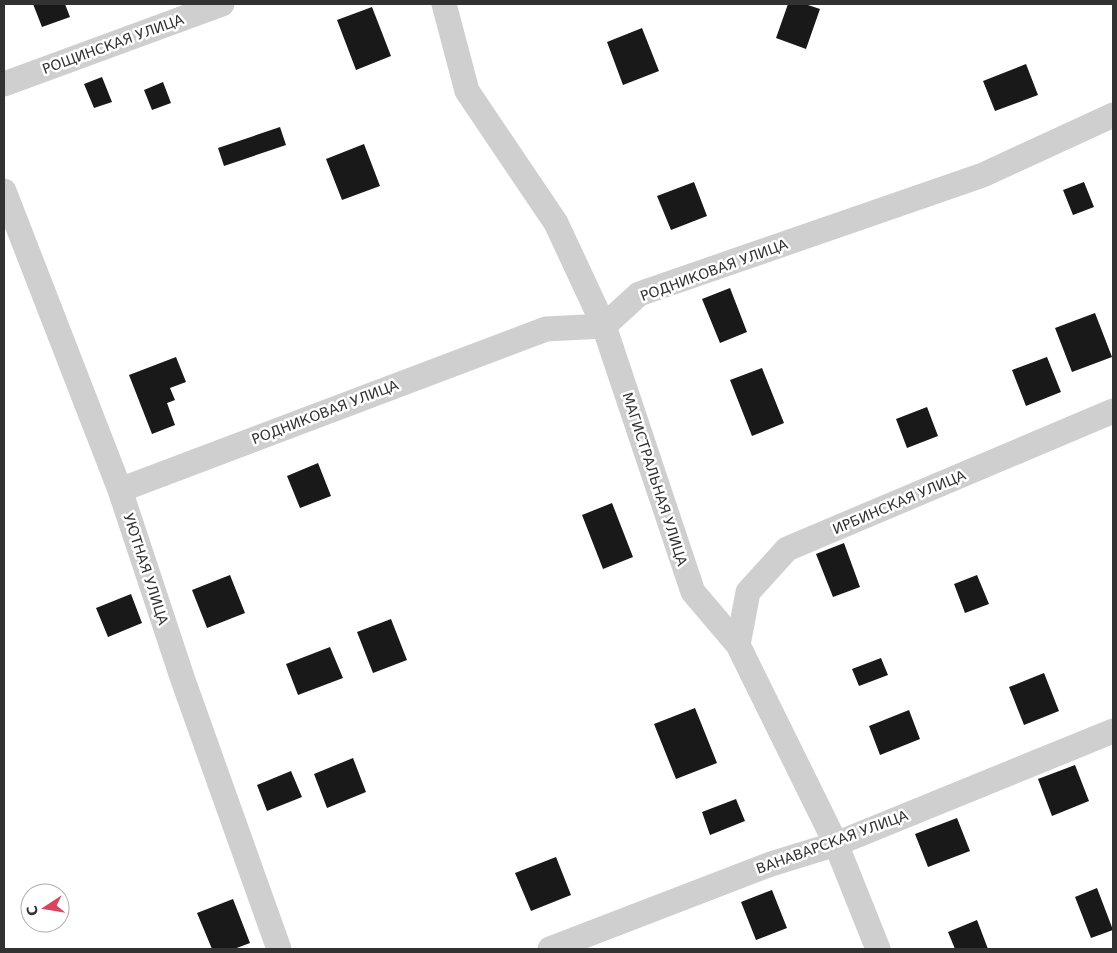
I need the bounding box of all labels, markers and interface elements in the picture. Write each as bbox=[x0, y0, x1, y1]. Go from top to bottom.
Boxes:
street label: РОЩИНСКАЯ УЛИЦА bbox=[40, 11, 186, 77]
street label: РОДНИКОВАЯ УЛИЦА bbox=[638, 236, 790, 304]
street label: РОДНИКОВАЯ УЛИЦА bbox=[249, 376, 401, 447]
street label: МАГИСТРАЛЬНАЯ УЛИЦА bbox=[619, 390, 691, 568]
street label: ИРБИНСКАЯ УЛИЦА bbox=[830, 467, 968, 537]
street label: УЮТНАЯ УЛИЦА bbox=[120, 511, 172, 627]
street label: ВАНАВАРСКАЯ УЛИЦА bbox=[754, 807, 910, 877]
north arrow bbox=[20, 883, 70, 933]
text: С bbox=[23, 904, 41, 917]

